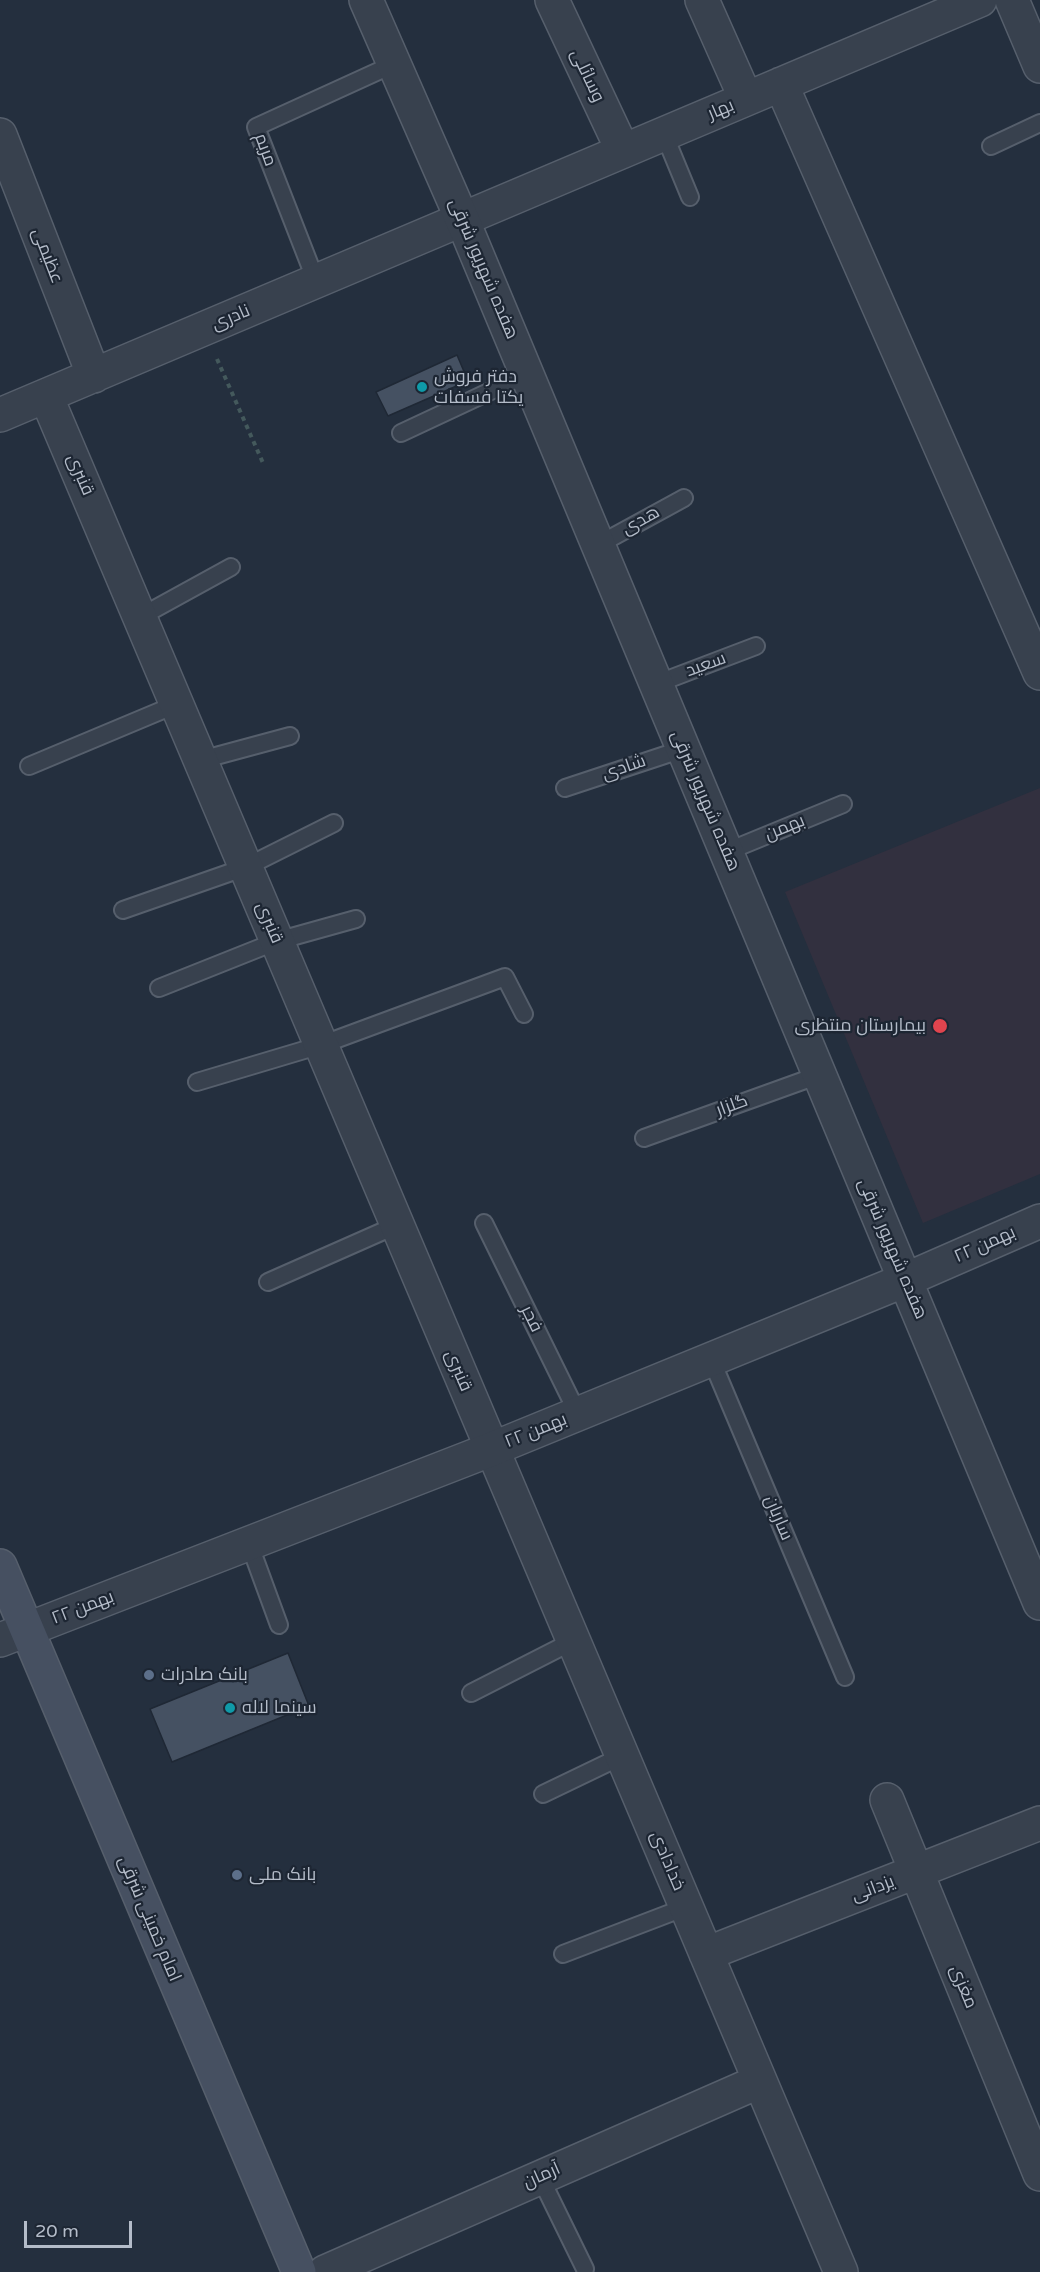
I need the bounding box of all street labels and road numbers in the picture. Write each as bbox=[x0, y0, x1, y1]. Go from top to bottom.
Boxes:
street label: وسائلی bbox=[565, 46, 609, 106]
street label: بهار bbox=[704, 95, 738, 125]
street label: مریم bbox=[249, 131, 281, 169]
street label: هفده شهریور شرقی bbox=[444, 195, 522, 343]
street label: عظیمی bbox=[27, 225, 67, 287]
street label: نادری bbox=[209, 300, 253, 336]
street label: قنبری bbox=[62, 451, 98, 499]
street label: هدی bbox=[618, 502, 664, 540]
street label: سعید bbox=[683, 648, 729, 682]
street label: هفده شهریور شرقی bbox=[666, 727, 744, 875]
street label: شادی bbox=[599, 750, 649, 786]
street label: بهمن bbox=[762, 810, 808, 846]
street label: قنبری bbox=[251, 899, 287, 947]
street label: گلزار bbox=[713, 1090, 751, 1122]
street label: هفده شهریور شرقی bbox=[853, 1175, 931, 1323]
street label: ۲۲ بهمن bbox=[951, 1222, 1019, 1268]
street label: فجر bbox=[515, 1302, 547, 1336]
street label: قنبری bbox=[440, 1347, 476, 1395]
street label: ۲۲ بهمن bbox=[502, 1409, 570, 1453]
street label: ساربان bbox=[759, 1492, 797, 1544]
street label: ۲۲ بهمن bbox=[49, 1586, 117, 1630]
street label: خدادادی bbox=[645, 1828, 689, 1894]
street label: امام خمینی شرقی bbox=[113, 1853, 185, 1985]
street label: یزدانی bbox=[848, 1871, 898, 1907]
street label: مغزی bbox=[945, 1962, 981, 2012]
street label: آرمان bbox=[520, 2158, 564, 2194]

